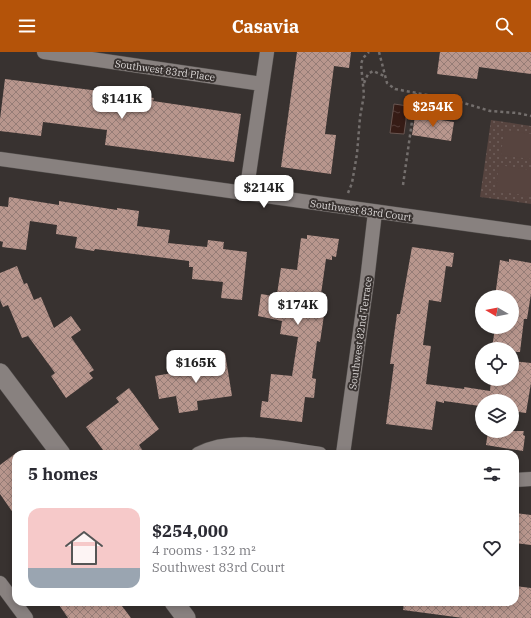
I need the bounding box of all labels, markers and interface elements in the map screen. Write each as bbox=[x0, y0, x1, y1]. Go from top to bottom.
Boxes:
icon: menu bbox=[16, 15, 38, 37]
text: Casavia bbox=[232, 15, 299, 38]
icon: search bbox=[493, 15, 515, 37]
street label: Southwest 83rd Place bbox=[114, 57, 216, 84]
pin: $141K bbox=[94, 86, 150, 120]
text: $141K bbox=[101, 90, 143, 107]
pin: $254K bbox=[405, 94, 461, 128]
text: $254K bbox=[412, 98, 454, 115]
pin: $214K bbox=[236, 175, 292, 209]
text: $214K bbox=[243, 179, 285, 196]
street label: Southwest 83rd Court bbox=[309, 197, 413, 224]
street label: Southwest 82nd Terrace bbox=[346, 276, 375, 390]
north arrow bbox=[475, 290, 519, 334]
map controls bbox=[475, 290, 519, 438]
pin: $174K bbox=[270, 292, 326, 326]
text: $174K bbox=[277, 296, 319, 313]
button: locate bbox=[475, 342, 519, 386]
pin: $165K bbox=[168, 350, 224, 384]
text: $165K bbox=[175, 354, 217, 371]
button: layers bbox=[475, 394, 519, 438]
text: 5 homes bbox=[28, 463, 98, 485]
icon: filters bbox=[481, 463, 503, 485]
text: $254,000 bbox=[152, 520, 228, 542]
icon: home bbox=[60, 524, 108, 572]
icon: heart bbox=[481, 537, 503, 559]
text: 4 rooms · 132 m² bbox=[152, 542, 256, 559]
text: Southwest 83rd Court bbox=[152, 559, 285, 576]

